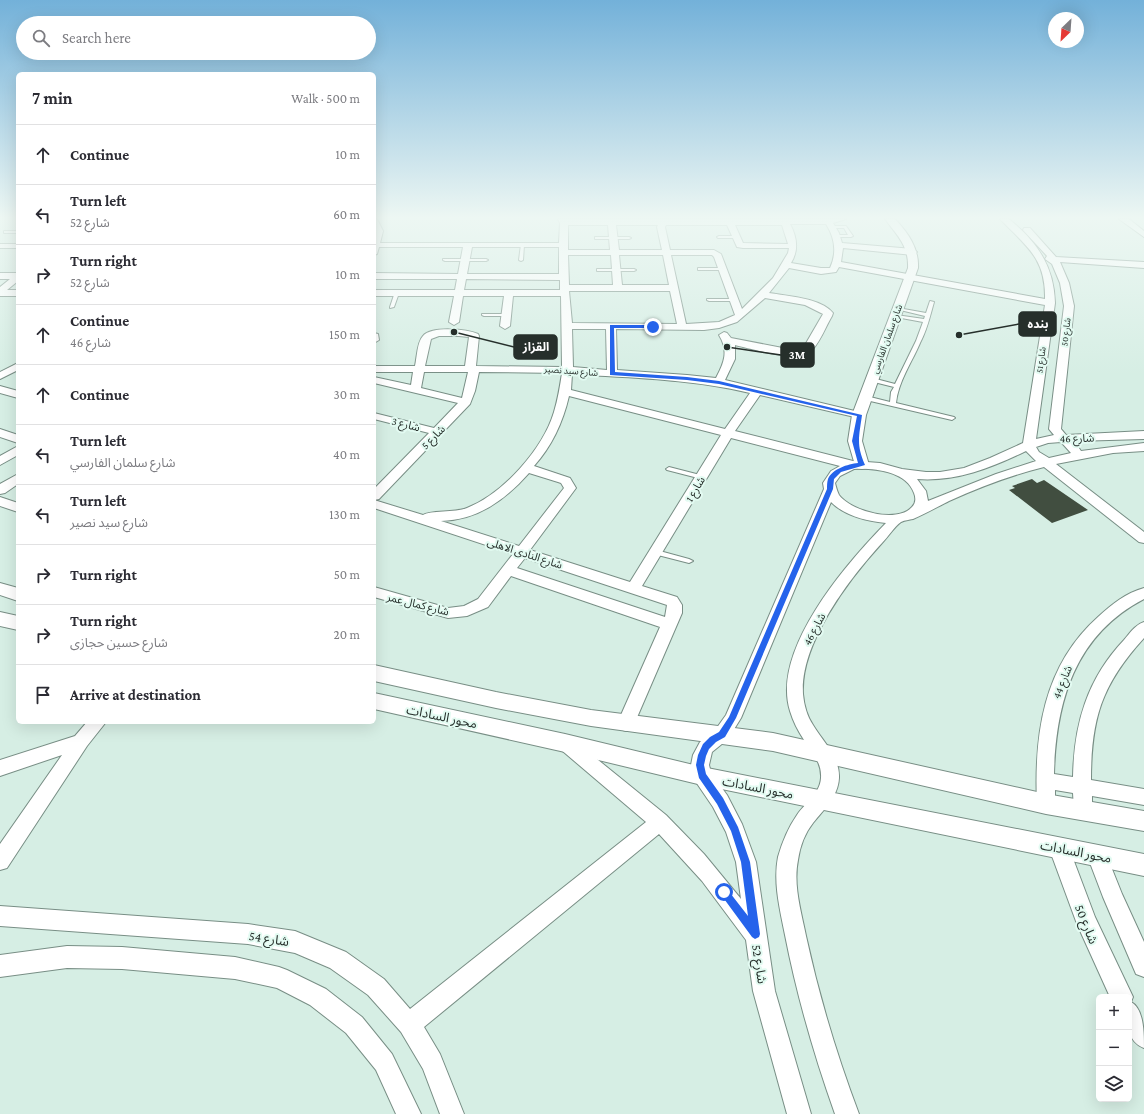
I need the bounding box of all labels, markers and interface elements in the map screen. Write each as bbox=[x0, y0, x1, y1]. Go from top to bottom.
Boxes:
north arrow bbox=[1048, 12, 1084, 48]
search box bbox=[16, 16, 376, 60]
icon: search bbox=[30, 27, 52, 49]
text: Search here bbox=[62, 30, 131, 46]
text: 7 min bbox=[32, 89, 73, 108]
text: Walk · 500 m bbox=[291, 91, 360, 106]
icon: ahead bbox=[32, 144, 54, 166]
text: Continue bbox=[70, 147, 129, 163]
text: 10 m bbox=[335, 147, 360, 162]
text: Turn left bbox=[70, 193, 126, 209]
icon: left bbox=[32, 204, 54, 226]
text: 60 m bbox=[333, 207, 360, 222]
text: شارع 52 bbox=[70, 215, 110, 230]
text: Turn right bbox=[70, 253, 137, 269]
icon: right bbox=[32, 264, 54, 286]
text: 10 m bbox=[335, 267, 360, 282]
text: شارع 52 bbox=[70, 275, 110, 290]
street label: شارع سلمان الفارسي bbox=[870, 303, 906, 376]
callout: بنده bbox=[1019, 312, 1056, 336]
text: Continue bbox=[70, 313, 129, 329]
text: بنده bbox=[1028, 317, 1049, 331]
street label: شارع 50 bbox=[1059, 317, 1075, 347]
route end bbox=[644, 318, 662, 336]
icon: ahead bbox=[32, 324, 54, 346]
text: 150 m bbox=[329, 327, 360, 342]
text: شارع 46 bbox=[70, 335, 111, 350]
callout: القزاز bbox=[514, 335, 557, 359]
text: القزاز bbox=[522, 340, 549, 354]
callout: 3M bbox=[781, 343, 814, 367]
street label: شارع 51 bbox=[1034, 346, 1050, 374]
text: 3M bbox=[789, 348, 806, 362]
street label: شارع سيد نصير bbox=[543, 364, 598, 380]
icon: ahead bbox=[32, 384, 54, 406]
text: Continue bbox=[70, 387, 129, 403]
text: 30 m bbox=[334, 387, 360, 402]
street label: شارع 3 bbox=[390, 414, 422, 436]
street label: شارع 5 bbox=[419, 422, 449, 453]
street label: شارع 46 bbox=[1060, 432, 1095, 446]
text: Turn left bbox=[70, 433, 126, 449]
icon: left bbox=[32, 444, 54, 466]
text: 40 m bbox=[333, 447, 360, 462]
text: شارع سلمان الفارسي bbox=[70, 455, 175, 470]
street label: شارع 1 bbox=[683, 474, 709, 505]
text: Turn left bbox=[70, 493, 126, 509]
icon: left bbox=[32, 504, 54, 526]
text: 130 m bbox=[329, 507, 360, 522]
text: شارع سيد نصير bbox=[70, 515, 148, 530]
street label: شارع النادى الاهلى bbox=[485, 535, 564, 573]
icon: right bbox=[32, 564, 54, 586]
text: Turn right bbox=[70, 567, 137, 583]
text: 50 m bbox=[334, 567, 360, 582]
street label: شارع كمال عمر bbox=[384, 590, 451, 620]
street label: شارع 46 bbox=[801, 611, 829, 648]
text: Turn right bbox=[70, 613, 137, 629]
icon: right bbox=[32, 624, 54, 646]
text: 20 m bbox=[334, 627, 360, 642]
text: شارع حسين حجازى bbox=[70, 635, 168, 650]
street label: شارع 44 bbox=[1050, 663, 1076, 701]
icon: arrive bbox=[32, 684, 54, 706]
text: Arrive at destination bbox=[70, 687, 201, 703]
street label: محور السادات bbox=[405, 702, 479, 731]
street label: محور السادات bbox=[721, 773, 795, 802]
street label: محور السادات bbox=[1039, 837, 1113, 866]
route start bbox=[715, 883, 733, 901]
street label: شارع 50 bbox=[1069, 902, 1101, 947]
street label: شارع 54 bbox=[247, 928, 290, 952]
street label: شارع 52 bbox=[746, 943, 770, 985]
map controls bbox=[1096, 994, 1132, 1102]
button: + bbox=[1096, 994, 1132, 1030]
button: − bbox=[1096, 1030, 1132, 1066]
button: layers bbox=[1096, 1066, 1132, 1102]

